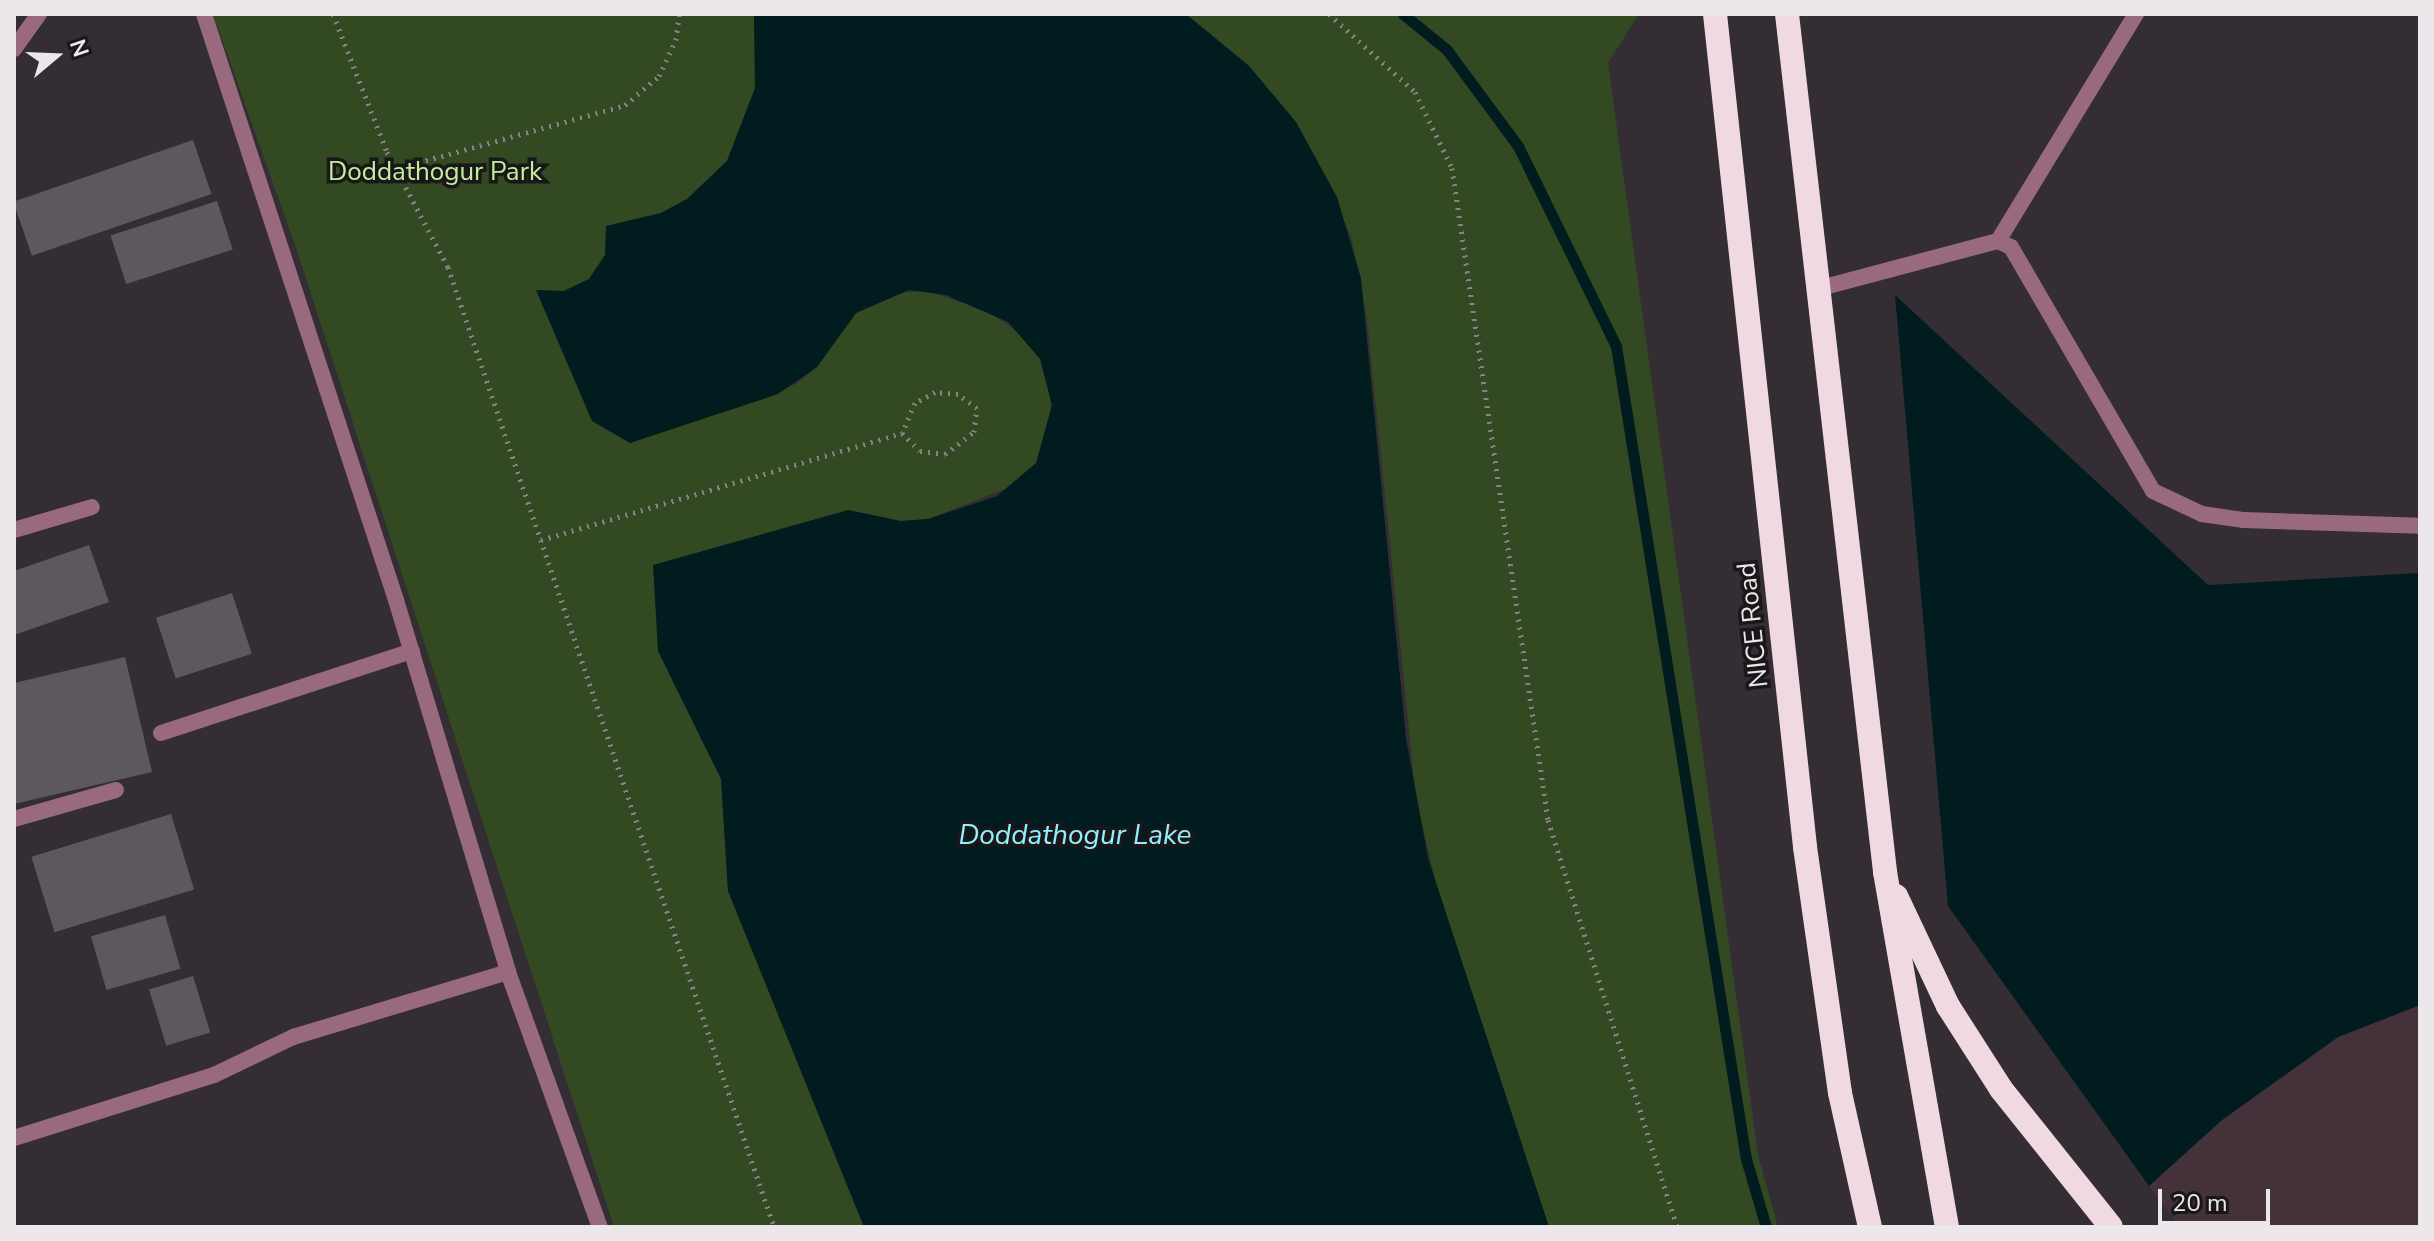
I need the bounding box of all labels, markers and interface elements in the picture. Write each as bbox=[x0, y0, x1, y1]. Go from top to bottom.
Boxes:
north arrow bbox=[16, 16, 96, 96]
text: N bbox=[62, 36, 96, 61]
park label: Doddathogur Park bbox=[328, 156, 542, 188]
street label: NICE Road bbox=[1731, 561, 1775, 689]
water label: Doddathogur Lake bbox=[958, 818, 1192, 852]
scale bar bbox=[2162, 1173, 2274, 1223]
text: 20 m bbox=[2172, 1187, 2228, 1219]

